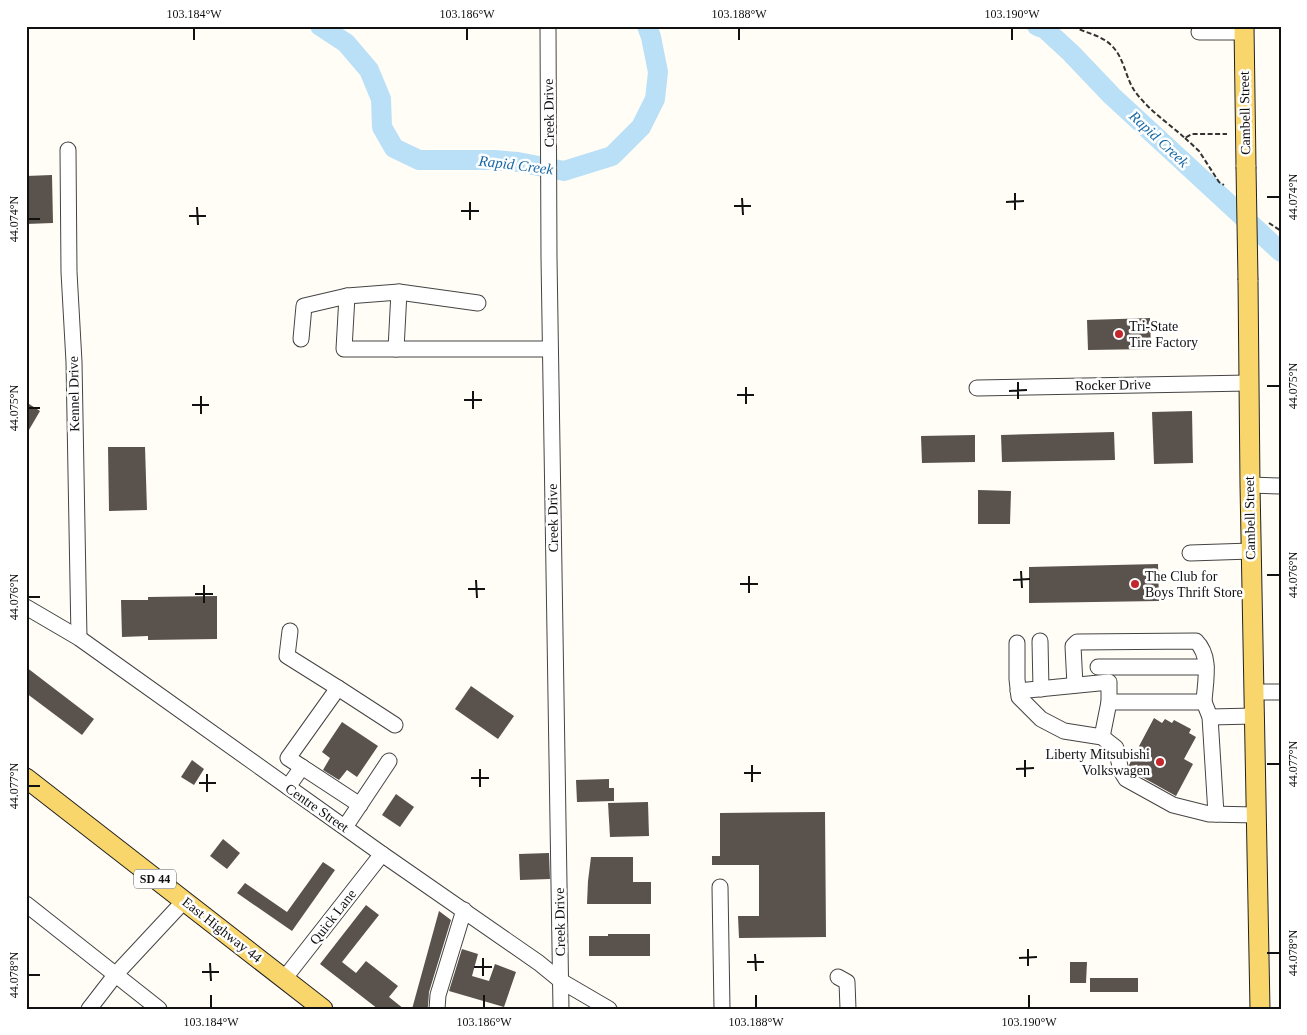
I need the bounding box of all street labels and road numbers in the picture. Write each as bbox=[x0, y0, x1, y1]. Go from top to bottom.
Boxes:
street label: Cambell Street bbox=[1237, 71, 1253, 155]
street label: Creek Drive bbox=[541, 78, 557, 148]
street label: Kennel Drive bbox=[66, 356, 82, 432]
street label: Rocker Drive bbox=[1075, 377, 1151, 393]
street label: Cambell Street bbox=[1242, 476, 1258, 560]
street label: Creek Drive bbox=[545, 483, 561, 553]
street label: Centre Street bbox=[283, 781, 351, 835]
road number: SD 44 bbox=[134, 870, 176, 889]
street label: Quick Lane bbox=[307, 886, 359, 948]
street label: Creek Drive bbox=[552, 887, 568, 957]
street label: East Highway 44 bbox=[179, 894, 265, 966]

